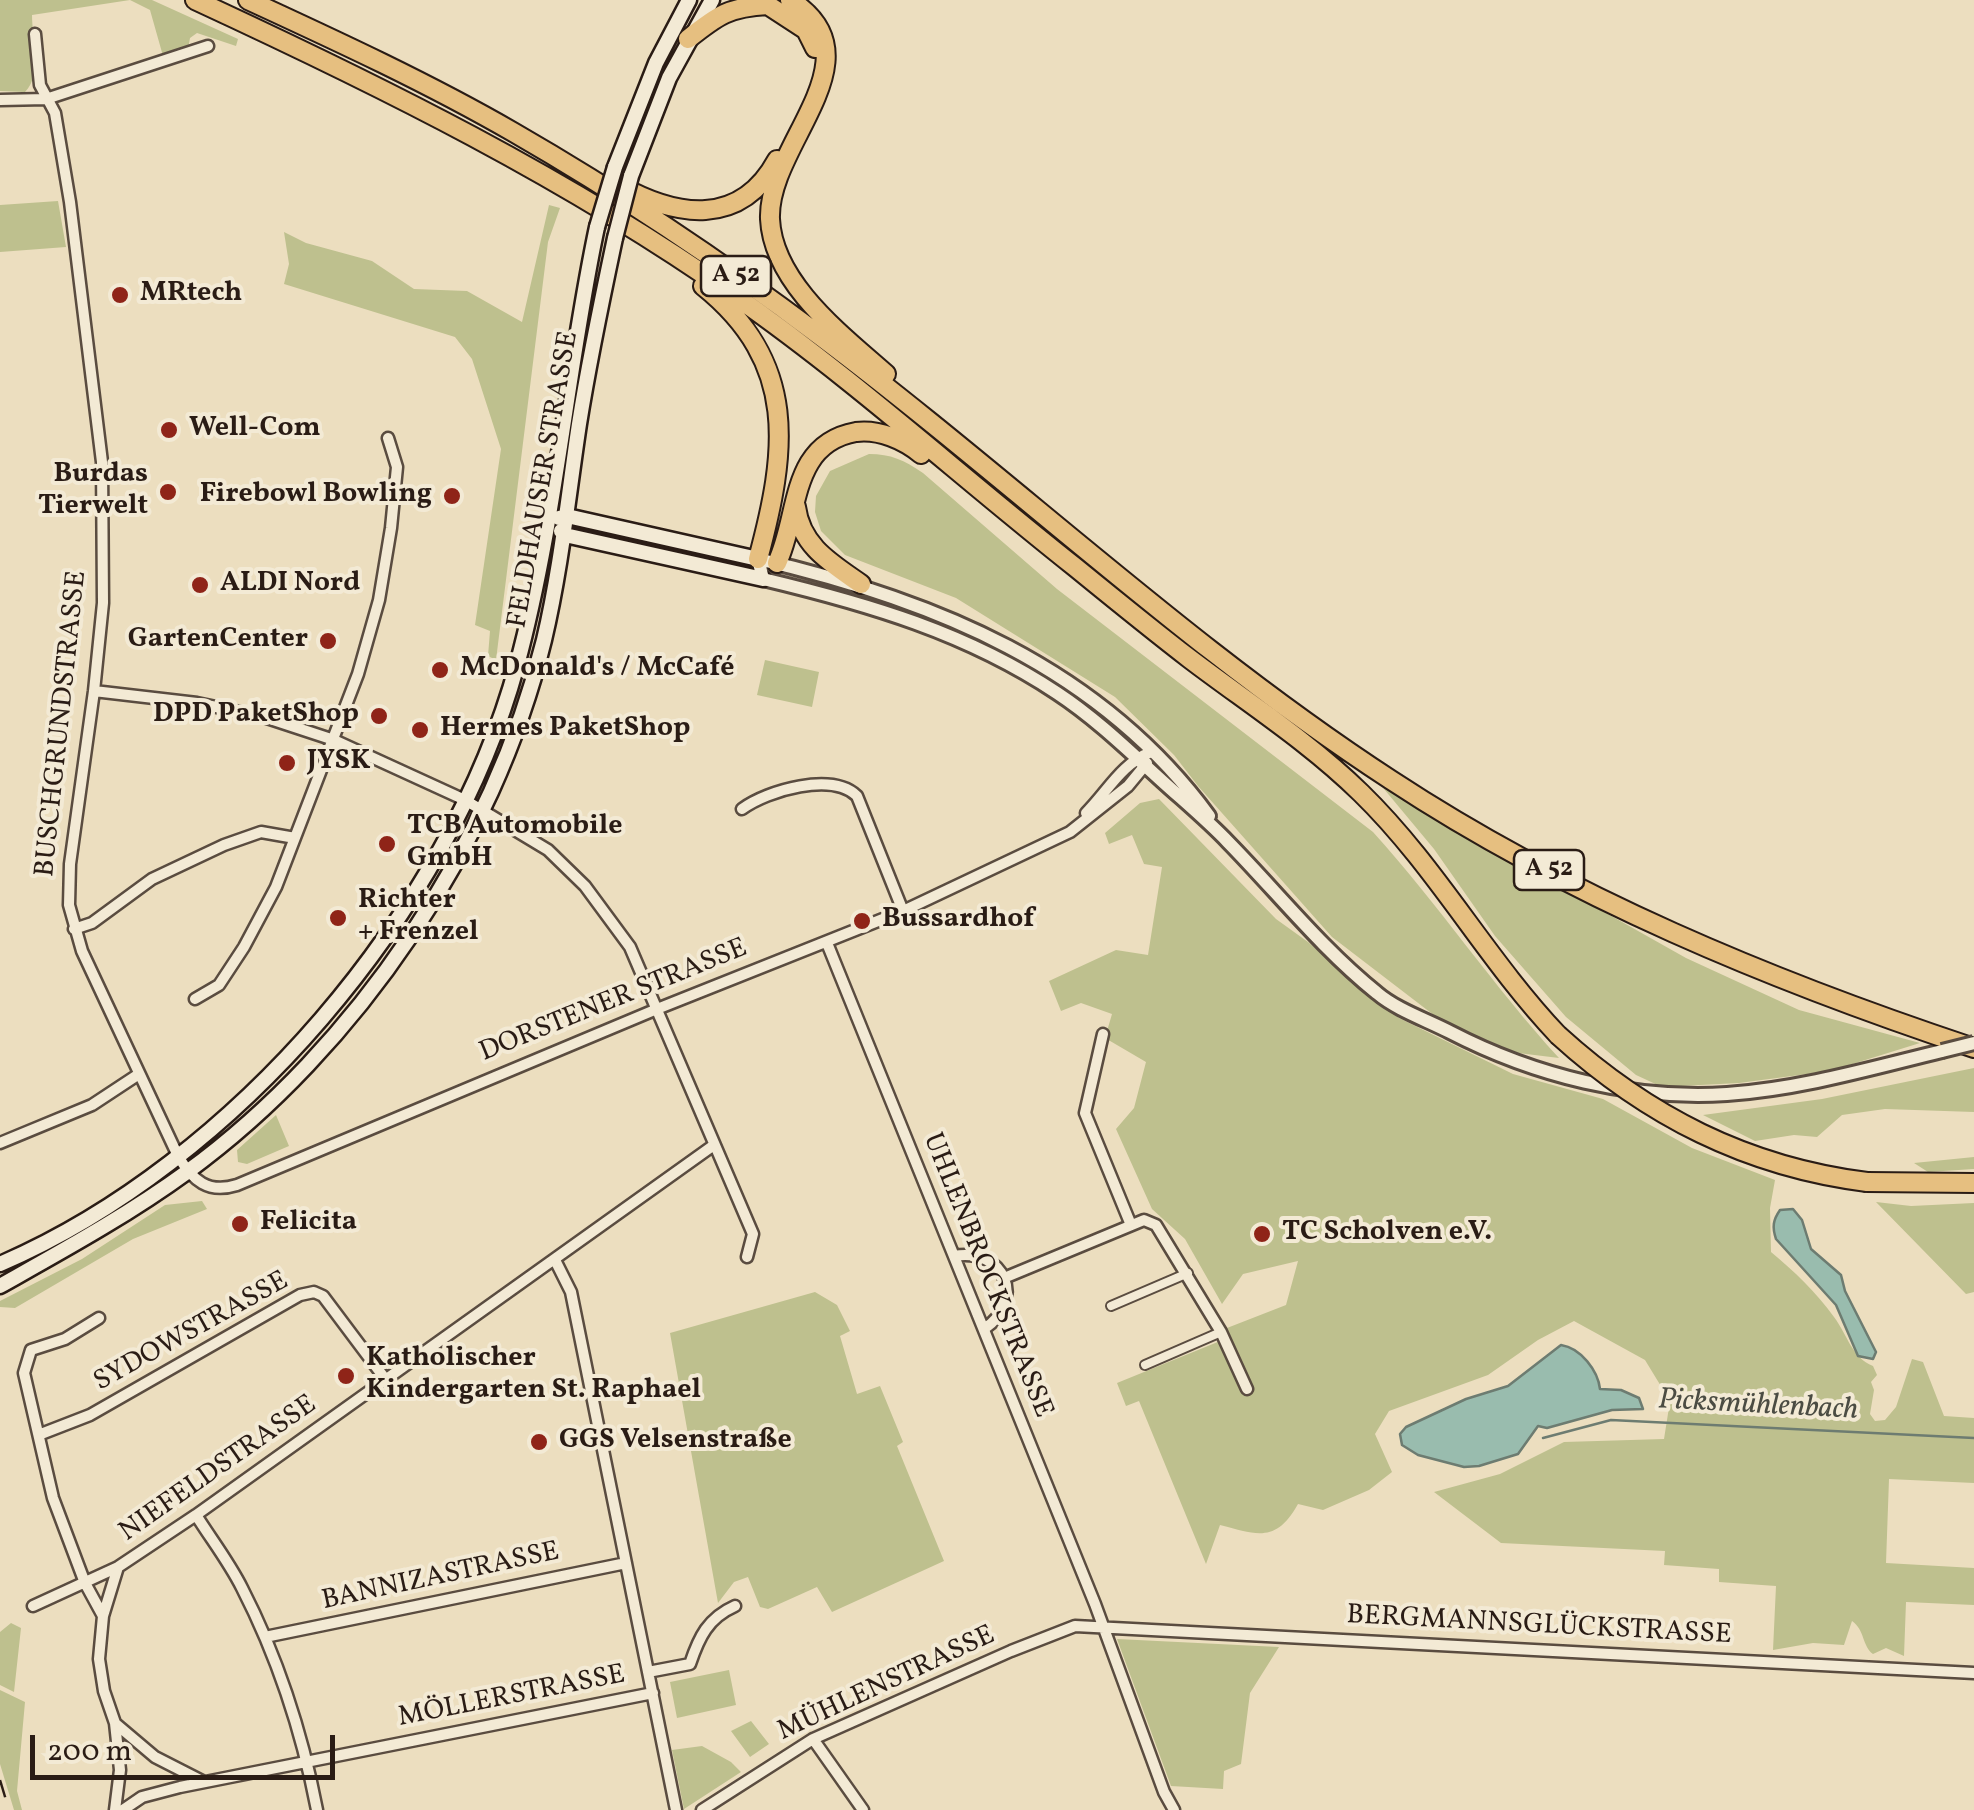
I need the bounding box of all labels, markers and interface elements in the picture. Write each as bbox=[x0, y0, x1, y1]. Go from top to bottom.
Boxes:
road number: A 52 bbox=[701, 256, 771, 296]
place label: MRtech bbox=[140, 278, 242, 312]
marker: MRtech bbox=[109, 284, 131, 306]
street label: FELDHAUSER STRASSE bbox=[502, 329, 588, 631]
place label: Well-Com bbox=[189, 413, 321, 447]
marker: Well-Com bbox=[158, 419, 180, 441]
place label: Burdas Tierwelt bbox=[38, 459, 148, 525]
place label: Firebowl Bowling bbox=[200, 479, 432, 513]
marker: Burdas Tierwelt bbox=[157, 481, 179, 503]
marker: Firebowl Bowling bbox=[441, 485, 463, 507]
place label: ALDI Nord bbox=[220, 568, 360, 602]
street label: BUSCHGRUNDSTRASSE bbox=[30, 569, 96, 879]
marker: ALDI Nord bbox=[189, 574, 211, 596]
place label: GartenCenter bbox=[128, 624, 308, 658]
marker: GartenCenter bbox=[317, 630, 339, 652]
place label: McDonald's / McCafé bbox=[460, 653, 735, 687]
marker: McDonald's / McCafé bbox=[429, 659, 451, 681]
place label: DPD PaketShop bbox=[153, 699, 359, 733]
marker: DPD PaketShop bbox=[368, 705, 390, 727]
place label: Hermes PaketShop bbox=[440, 713, 690, 747]
marker: Hermes PaketShop bbox=[409, 719, 431, 741]
place label: JYSK bbox=[307, 746, 370, 780]
marker: JYSK bbox=[276, 752, 298, 774]
place label: TCB Automobile GmbH bbox=[407, 811, 623, 877]
marker: TCB Automobile GmbH bbox=[376, 833, 398, 855]
road number: A 52 bbox=[1514, 850, 1584, 890]
place label: Richter + Frenzel bbox=[358, 885, 479, 951]
place label: Bussardhof bbox=[882, 904, 1034, 938]
marker: Richter + Frenzel bbox=[327, 907, 349, 929]
marker: Bussardhof bbox=[851, 910, 873, 932]
street label: DORSTENER STRASSE bbox=[475, 933, 753, 1071]
street label: UHLENBROCKSTRASSE bbox=[913, 1129, 1059, 1423]
place label: Felicita bbox=[260, 1207, 357, 1241]
marker: Felicita bbox=[229, 1213, 251, 1235]
place label: TC Scholven e.V. bbox=[1282, 1217, 1492, 1251]
marker: TC Scholven e.V. bbox=[1251, 1223, 1273, 1245]
street label: SYDOWSTRASSE bbox=[89, 1266, 295, 1400]
place label: Katholischer Kindergarten St. Raphael bbox=[366, 1343, 701, 1409]
marker: Katholischer Kindergarten St. Raphael bbox=[335, 1365, 357, 1387]
water label: Picksmühlenbach bbox=[1657, 1384, 1859, 1430]
street label: NIEFELDSTRASSE bbox=[114, 1389, 324, 1551]
place label: GGS Velsenstraße bbox=[559, 1425, 792, 1459]
marker: GGS Velsenstraße bbox=[528, 1431, 550, 1453]
street label: BANNIZASTRASSE bbox=[319, 1536, 563, 1620]
street label: BERGMANNSGLÜCKSTRASSE bbox=[1346, 1600, 1732, 1654]
street label: MÜHLENSTRASSE bbox=[773, 1620, 1001, 1750]
street label: MÖLLERSTRASSE bbox=[396, 1660, 628, 1736]
scale bar bbox=[35, 1715, 340, 1777]
text: 200 m bbox=[47, 1731, 132, 1773]

